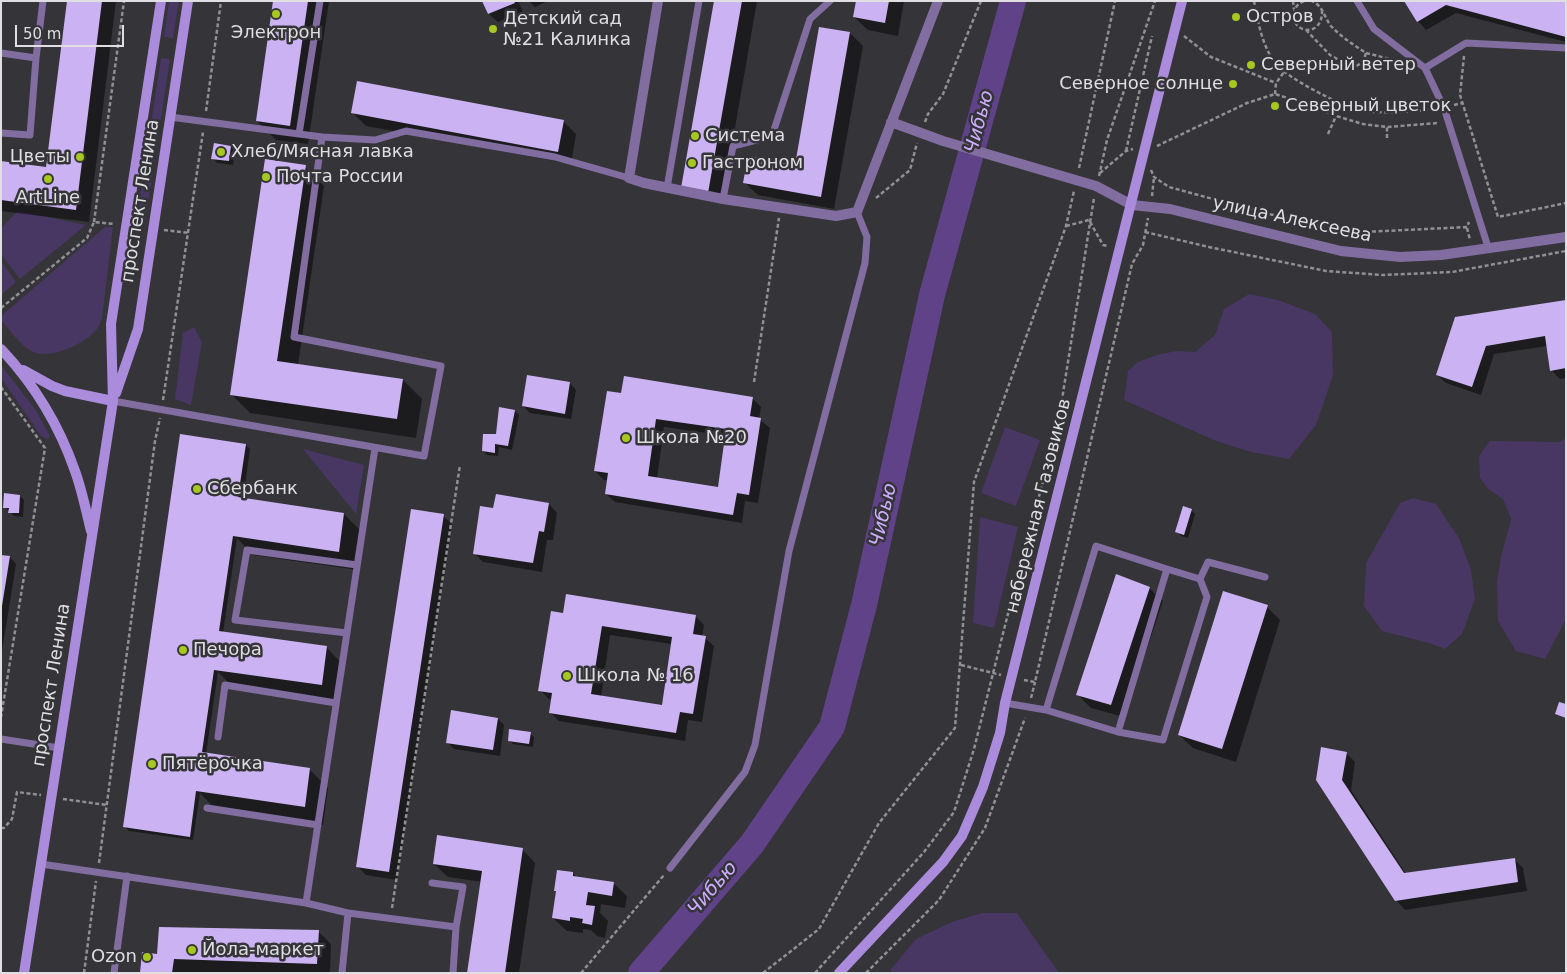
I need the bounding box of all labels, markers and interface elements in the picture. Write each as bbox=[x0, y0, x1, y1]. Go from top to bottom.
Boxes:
place label: Остров bbox=[1246, 6, 1314, 28]
marker: Электрон bbox=[270, 8, 282, 20]
place label: Детский сад №21 Калинка bbox=[503, 8, 631, 50]
marker: Остров bbox=[1230, 11, 1242, 23]
scale bar bbox=[18, 15, 126, 47]
place label: Электрон bbox=[231, 22, 321, 44]
marker: Детский сад №21 Калинка bbox=[487, 23, 499, 35]
text: 50 m bbox=[23, 25, 61, 43]
place label: Северный ветер bbox=[1261, 54, 1416, 76]
marker: Северный ветер bbox=[1245, 59, 1257, 71]
place label: Северное солнце bbox=[1059, 73, 1223, 95]
marker: Северное солнце bbox=[1227, 78, 1239, 90]
water label: Чибью bbox=[961, 88, 999, 156]
place label: Северный цветок bbox=[1285, 95, 1451, 117]
marker: Северный цветок bbox=[1269, 100, 1281, 112]
street label: проспект Ленина bbox=[117, 118, 165, 284]
place label: Система bbox=[705, 125, 785, 147]
marker: Система bbox=[689, 130, 701, 142]
place label: Хлеб/Мясная лавка bbox=[231, 141, 414, 163]
place label: Цветы bbox=[10, 146, 70, 168]
marker: Хлеб/Мясная лавка bbox=[215, 146, 227, 158]
marker: Цветы bbox=[74, 151, 86, 163]
place label: Гастроном bbox=[702, 152, 803, 174]
marker: Гастроном bbox=[686, 157, 698, 169]
place label: Почта России bbox=[276, 166, 403, 188]
marker: Почта России bbox=[260, 171, 272, 183]
marker: ArtLine bbox=[42, 173, 54, 185]
place label: ArtLine bbox=[16, 187, 80, 209]
street label: улица Алексеева bbox=[1210, 193, 1374, 247]
street label: набережная Газовиков bbox=[1002, 396, 1076, 616]
place label: Школа №20 bbox=[636, 427, 747, 449]
marker: Школа №20 bbox=[620, 432, 632, 444]
place label: Сбербанк bbox=[207, 478, 298, 500]
water label: Чибью bbox=[866, 481, 902, 549]
marker: Сбербанк bbox=[191, 483, 203, 495]
street label: проспект Ленина bbox=[28, 602, 76, 768]
place label: Печора bbox=[193, 639, 262, 661]
marker: Печора bbox=[177, 644, 189, 656]
place label: Школа № 16 bbox=[577, 665, 694, 687]
marker: Школа № 16 bbox=[561, 670, 573, 682]
place label: Пятёрочка bbox=[162, 753, 263, 775]
marker: Пятёрочка bbox=[146, 758, 158, 770]
water label: Чибью bbox=[683, 857, 743, 921]
place label: Йола-маркет bbox=[202, 939, 324, 961]
marker: Йола-маркет bbox=[186, 944, 198, 956]
place label: Ozon bbox=[91, 946, 137, 968]
marker: Ozon bbox=[141, 951, 153, 963]

